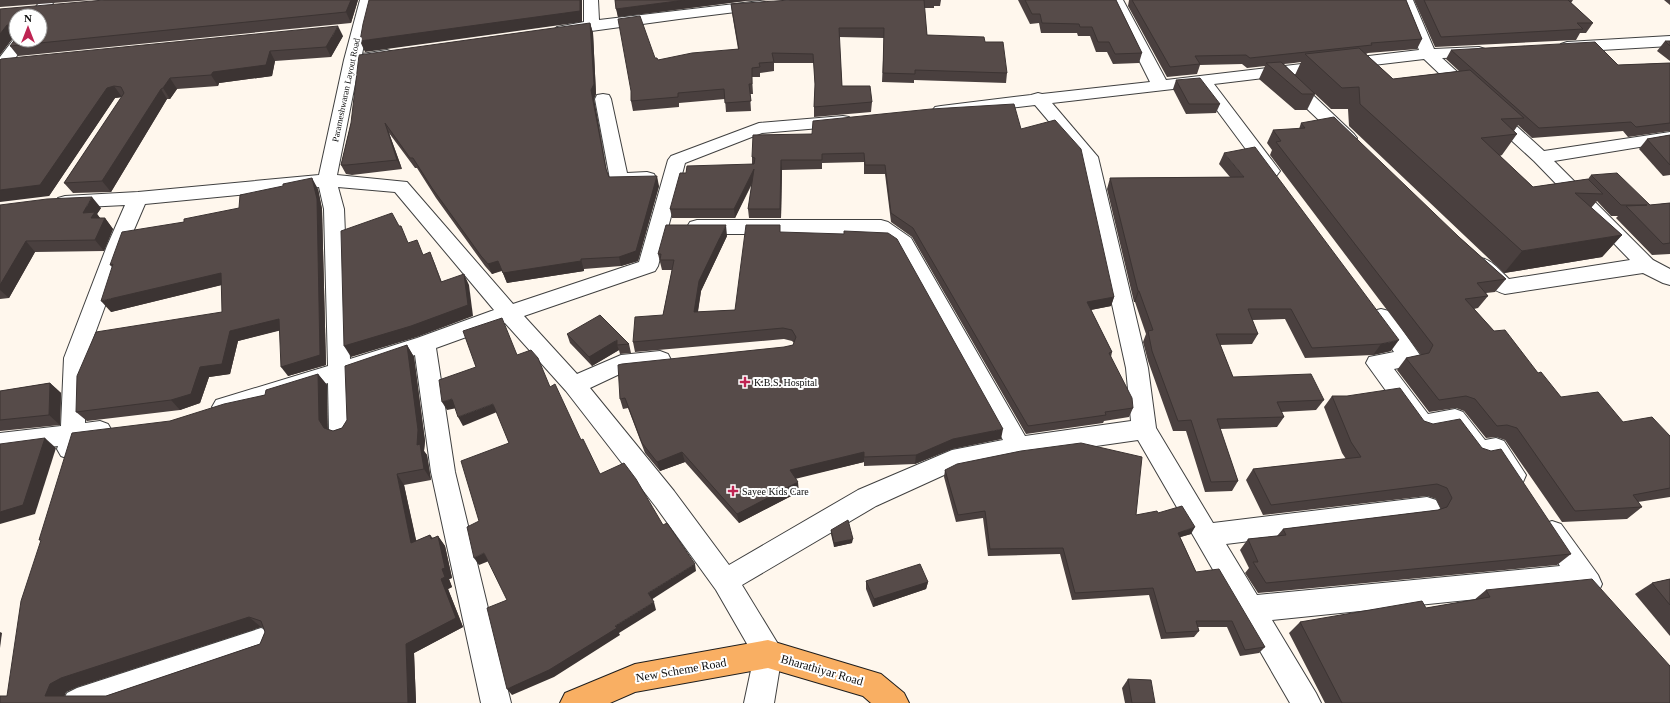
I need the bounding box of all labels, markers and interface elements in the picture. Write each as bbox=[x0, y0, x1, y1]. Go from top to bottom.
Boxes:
north arrow bbox=[8, 8, 48, 48]
text: N bbox=[24, 12, 32, 24]
street label: Parameshwaran Layout Road bbox=[330, 37, 362, 143]
marker: K.B.S. Hospital bbox=[739, 376, 751, 388]
place label: K.B.S. Hospital bbox=[754, 377, 818, 388]
marker: Sayee Kids Care bbox=[727, 485, 739, 497]
place label: Sayee Kids Care bbox=[742, 486, 809, 497]
street label: Bharathiyar Road bbox=[779, 652, 865, 688]
street label: New Scheme Road bbox=[634, 655, 728, 685]

